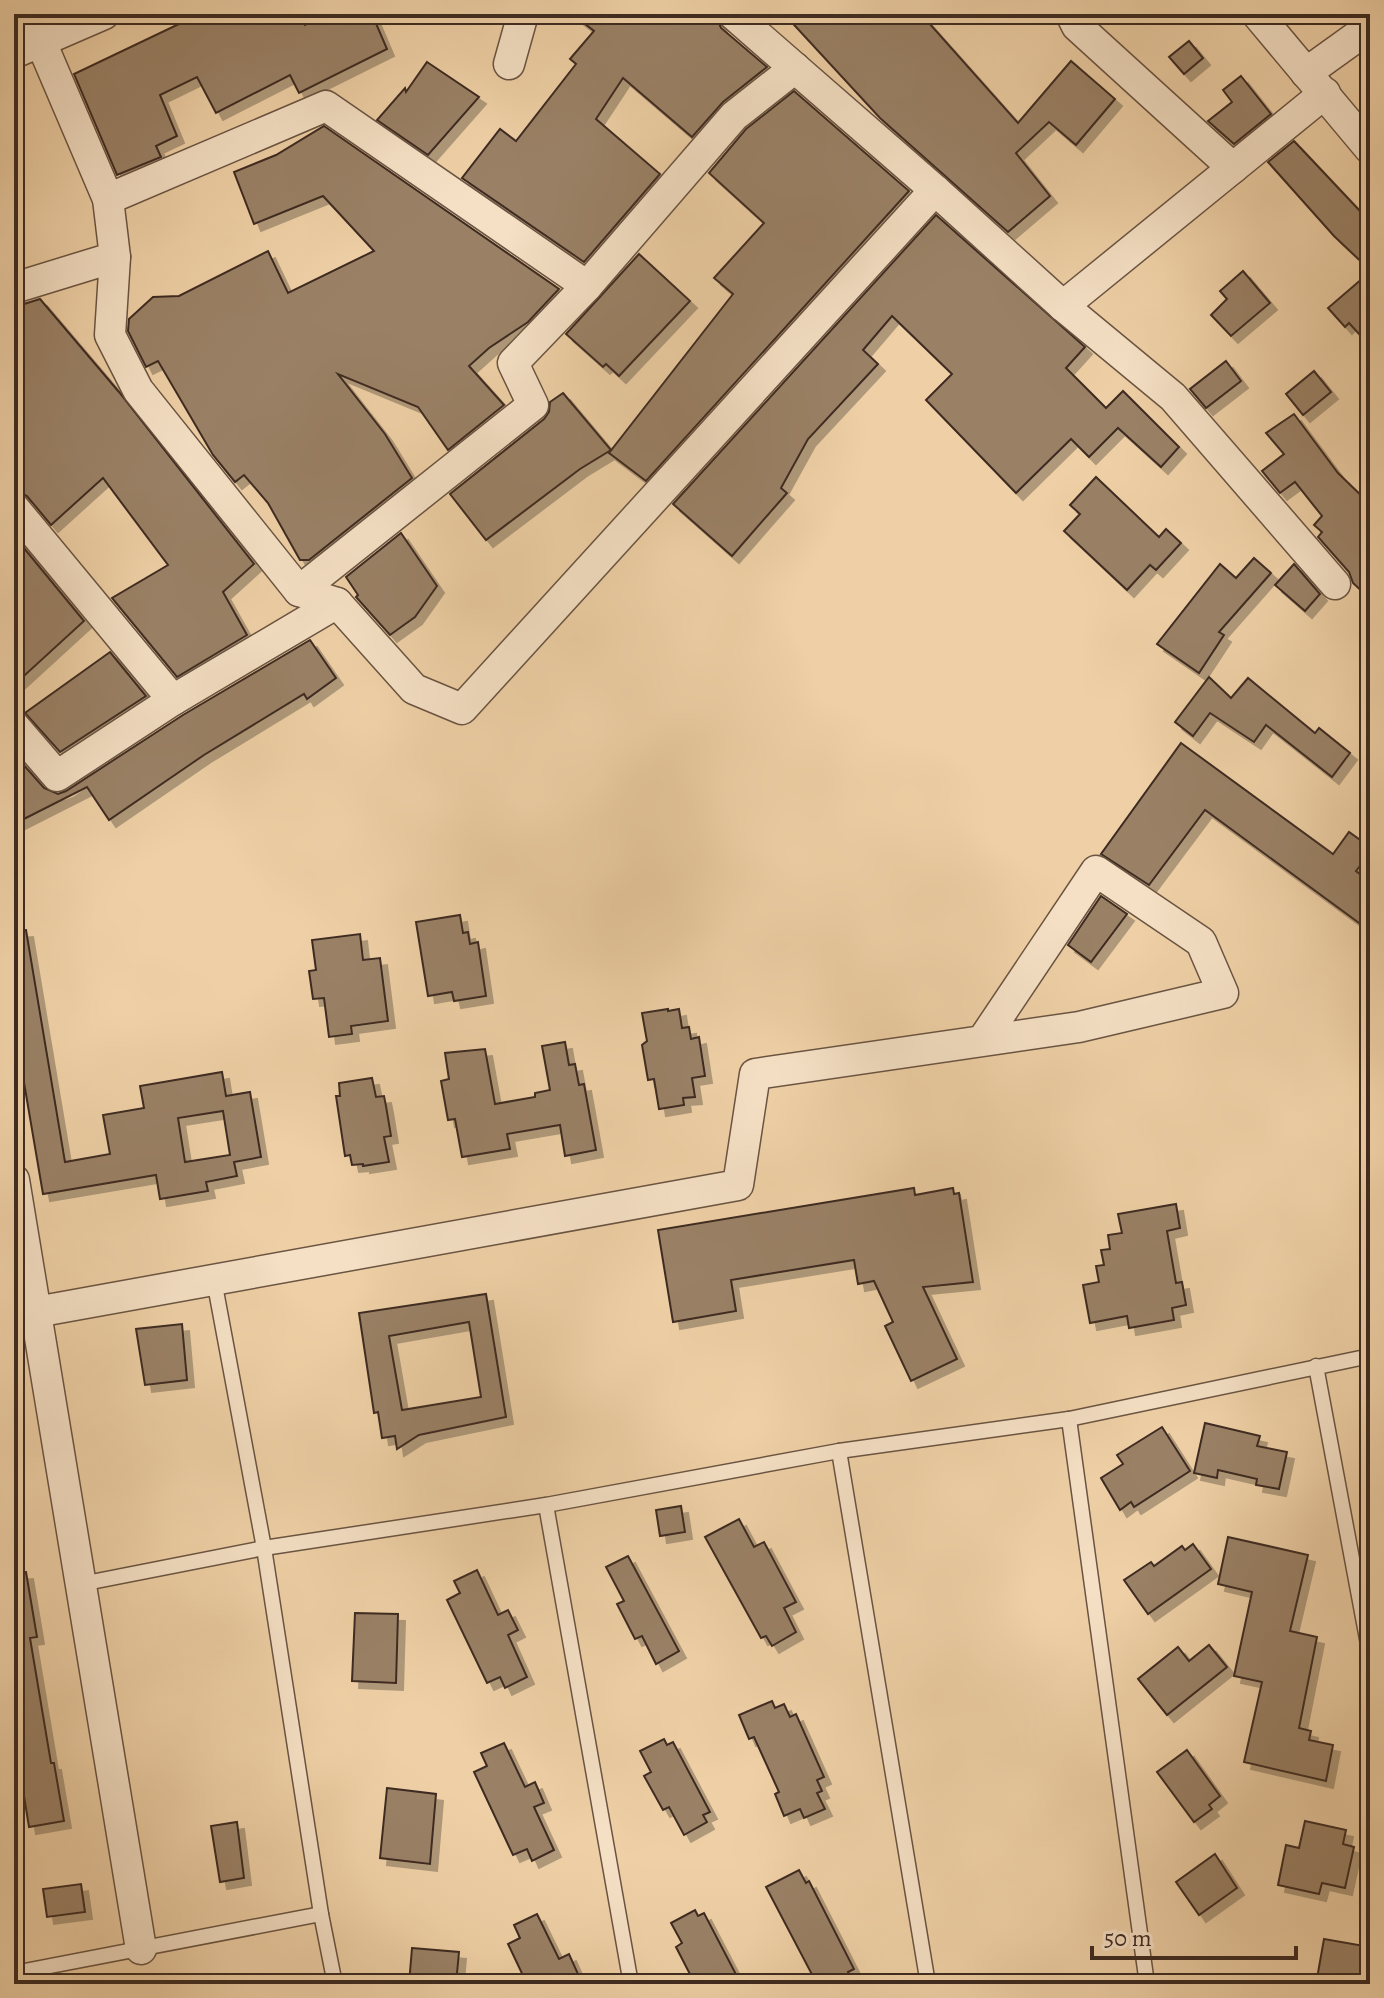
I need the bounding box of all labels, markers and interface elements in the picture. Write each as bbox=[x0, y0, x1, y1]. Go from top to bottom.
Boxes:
scale bar bbox=[1092, 1910, 1296, 1960]
text: 50 m bbox=[1104, 1922, 1152, 1954]

